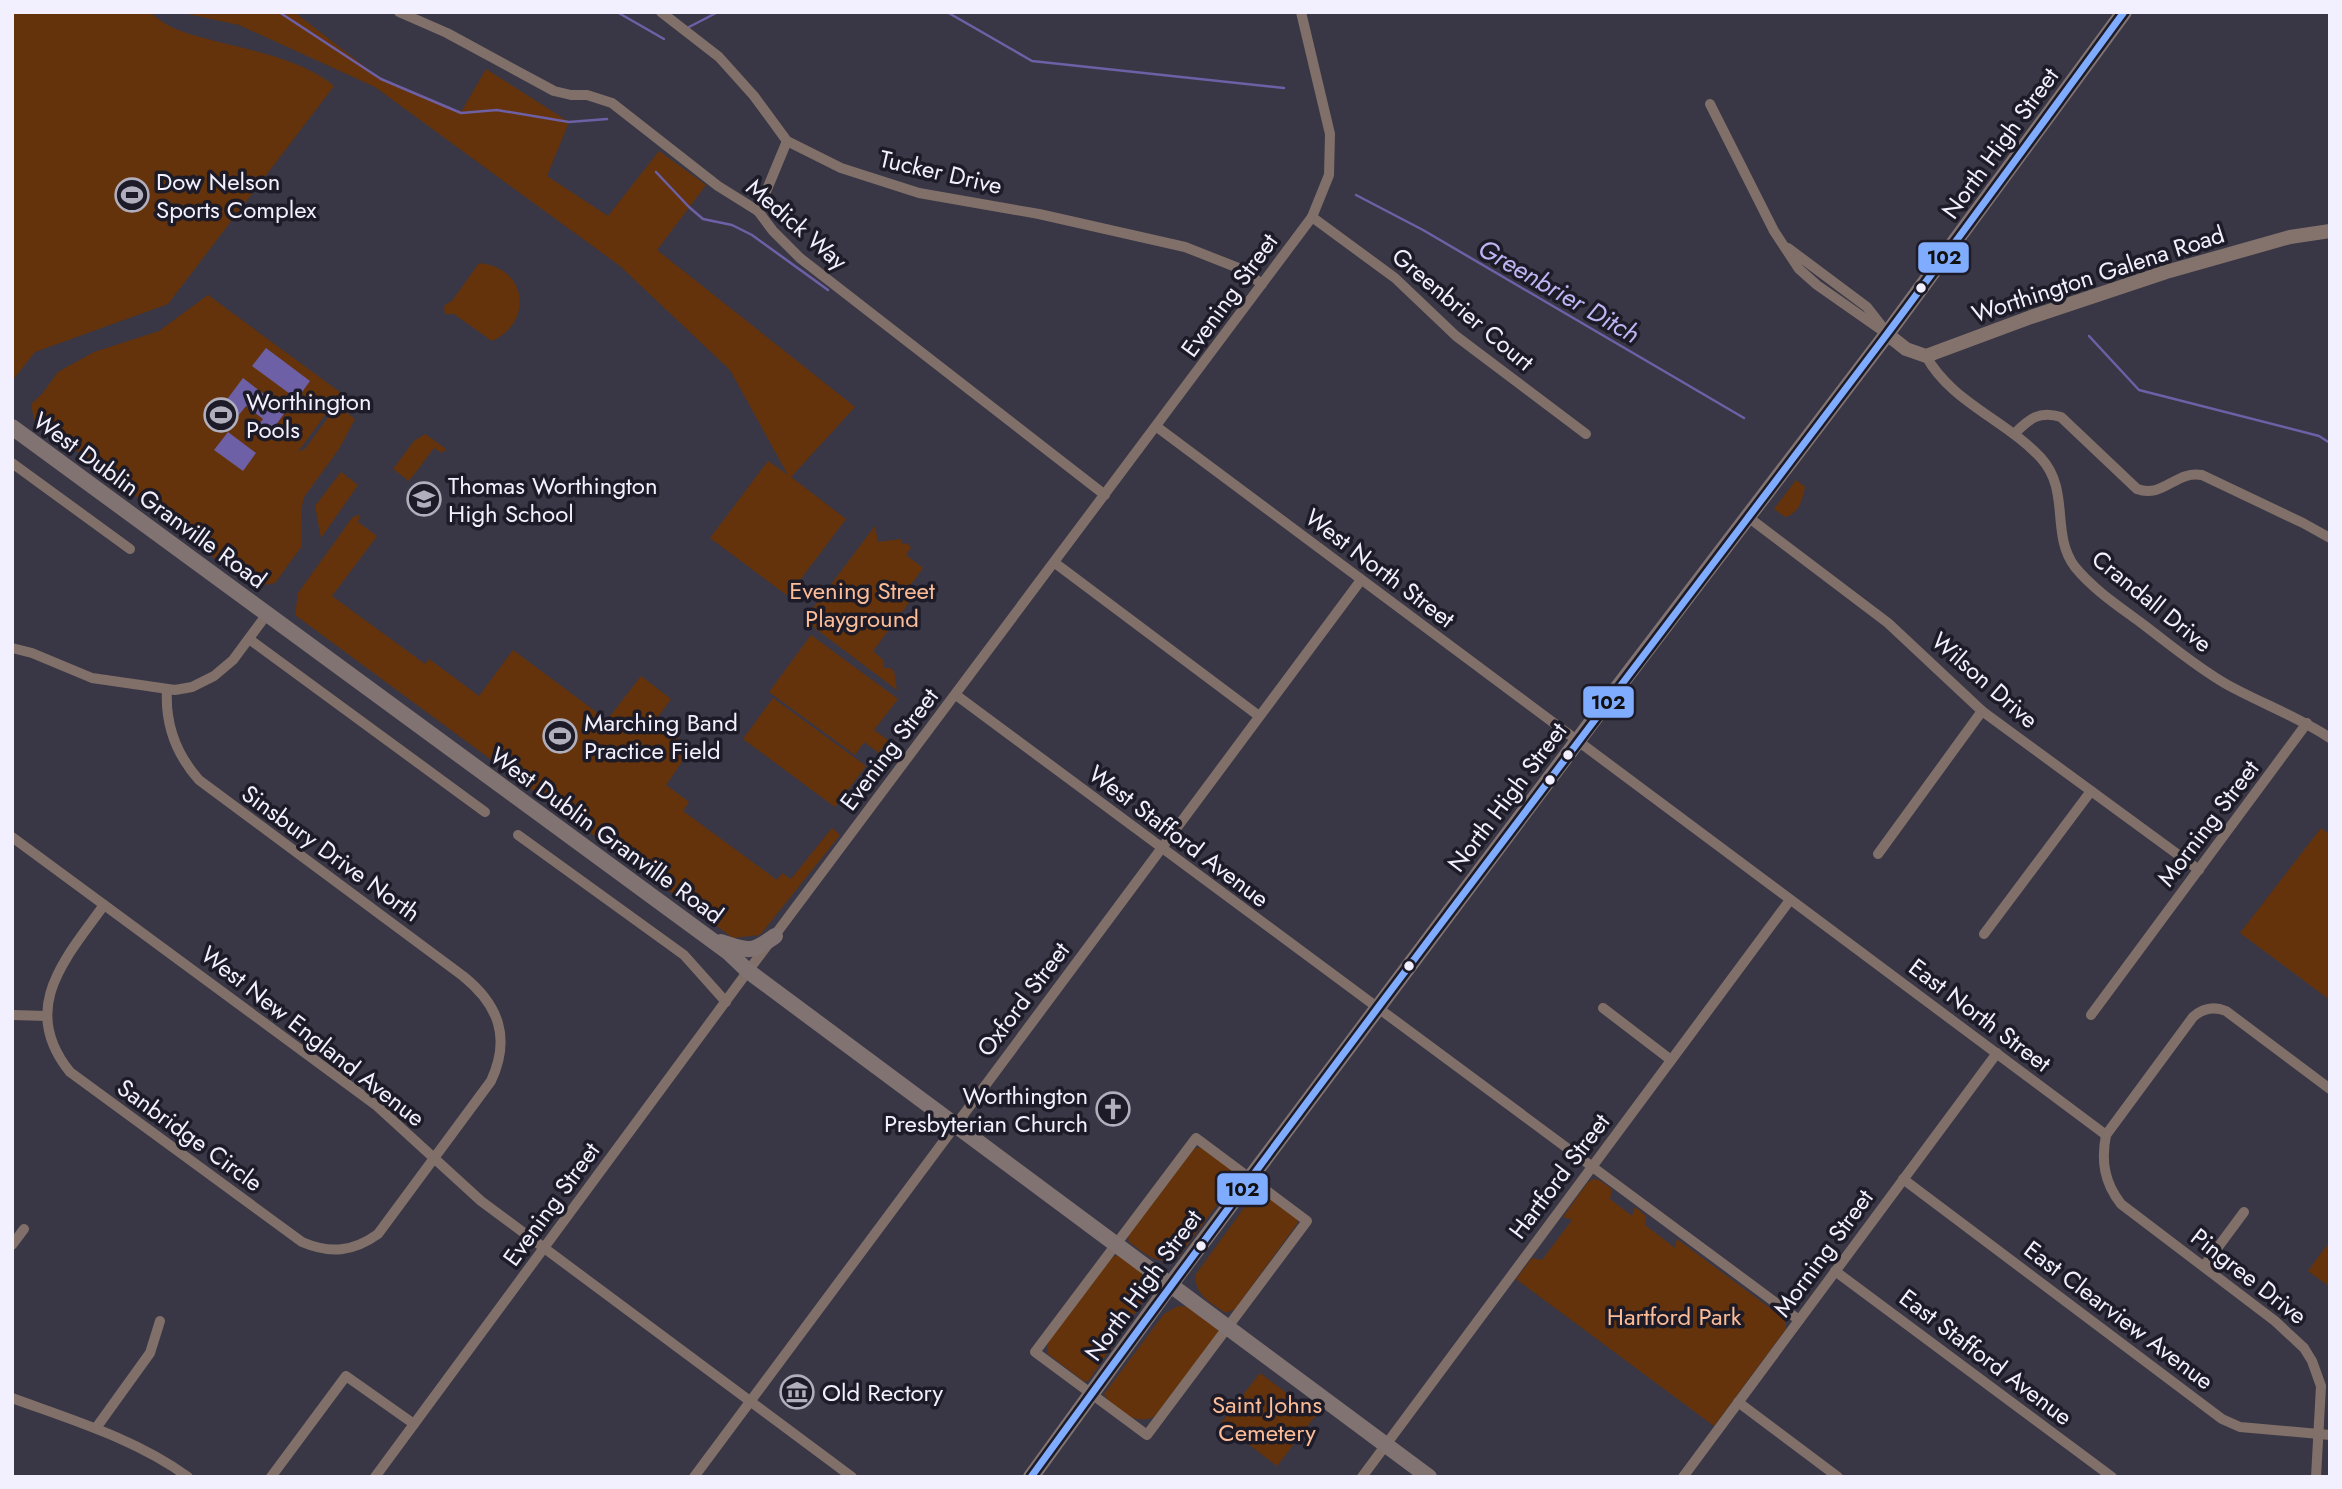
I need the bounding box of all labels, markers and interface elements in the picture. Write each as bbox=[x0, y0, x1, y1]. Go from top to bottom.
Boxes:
street label: North High Street bbox=[1933, 60, 2067, 226]
street label: Tucker Drive bbox=[876, 141, 1006, 203]
place label: Dow Nelson Sports Complex bbox=[156, 164, 317, 227]
street label: Medick Way bbox=[739, 170, 856, 278]
sports icon: Dow Nelson Sports Complex bbox=[113, 176, 151, 214]
street label: Worthington Galena Road bbox=[1967, 217, 2229, 331]
street label: Evening Street bbox=[1172, 226, 1286, 364]
water label: Greenbrier Ditch bbox=[1471, 229, 1647, 353]
street label: Greenbrier Court bbox=[1384, 239, 1542, 379]
line badge: 102 bbox=[1917, 241, 1970, 274]
text: 102 bbox=[1927, 244, 1961, 271]
unlabelled marker bbox=[1914, 281, 1928, 295]
place label: Worthington Pools bbox=[246, 384, 372, 447]
sports icon: Worthington Pools bbox=[202, 396, 240, 434]
street label: West Dublin Granville Road bbox=[26, 403, 274, 597]
place label: Thomas Worthington High School bbox=[448, 468, 658, 531]
school or university icon: Thomas Worthington High School bbox=[405, 480, 443, 518]
street label: West North Street bbox=[1298, 500, 1462, 636]
street label: Crandall Drive bbox=[2084, 542, 2220, 660]
park label: Evening Street Playground bbox=[789, 573, 935, 636]
street label: Wilson Drive bbox=[1924, 624, 2046, 736]
street label: Evening Street bbox=[831, 680, 947, 818]
line badge: 102 bbox=[1582, 685, 1635, 719]
text: 102 bbox=[1591, 689, 1625, 716]
place label: Marching Band Practice Field bbox=[584, 705, 738, 768]
street label: North High Street bbox=[1439, 715, 1575, 879]
sports icon: Marching Band Practice Field bbox=[541, 717, 579, 755]
street label: West Dublin Granville Road bbox=[483, 738, 731, 932]
unlabelled marker bbox=[1561, 748, 1575, 762]
street label: Morning Street bbox=[2149, 752, 2267, 894]
street label: West Stafford Avenue bbox=[1081, 756, 1277, 916]
unlabelled marker bbox=[1543, 773, 1557, 787]
street label: Sinsbury Drive North bbox=[234, 776, 428, 930]
street label: Oxford Street bbox=[968, 934, 1078, 1064]
street label: West New England Avenue bbox=[194, 937, 432, 1135]
street label: East North Street bbox=[1902, 950, 2059, 1080]
unlabelled marker bbox=[1402, 959, 1416, 973]
street label: Sanbridge Circle bbox=[110, 1070, 270, 1200]
place label: Worthington Presbyterian Church bbox=[884, 1078, 1088, 1141]
church icon: Worthington Presbyterian Church bbox=[1094, 1090, 1132, 1128]
street label: Hartford Street bbox=[1500, 1106, 1618, 1246]
street label: Evening Street bbox=[494, 1135, 608, 1273]
line badge: 102 bbox=[1216, 1172, 1269, 1206]
text: 102 bbox=[1225, 1176, 1259, 1203]
street label: Morning Street bbox=[1765, 1182, 1881, 1324]
street label: North High Street bbox=[1076, 1202, 1210, 1368]
street label: Pingree Drive bbox=[2184, 1219, 2314, 1333]
street label: East Clearview Avenue bbox=[2017, 1232, 2221, 1398]
unlabelled marker bbox=[1194, 1239, 1208, 1253]
street label: East Stafford Avenue bbox=[1892, 1280, 2080, 1434]
park label: Hartford Park bbox=[1607, 1299, 1742, 1334]
museum icon: Old Rectory bbox=[778, 1373, 816, 1411]
place label: Old Rectory bbox=[822, 1375, 943, 1410]
park label: Saint Johns Cemetery bbox=[1212, 1387, 1322, 1450]

